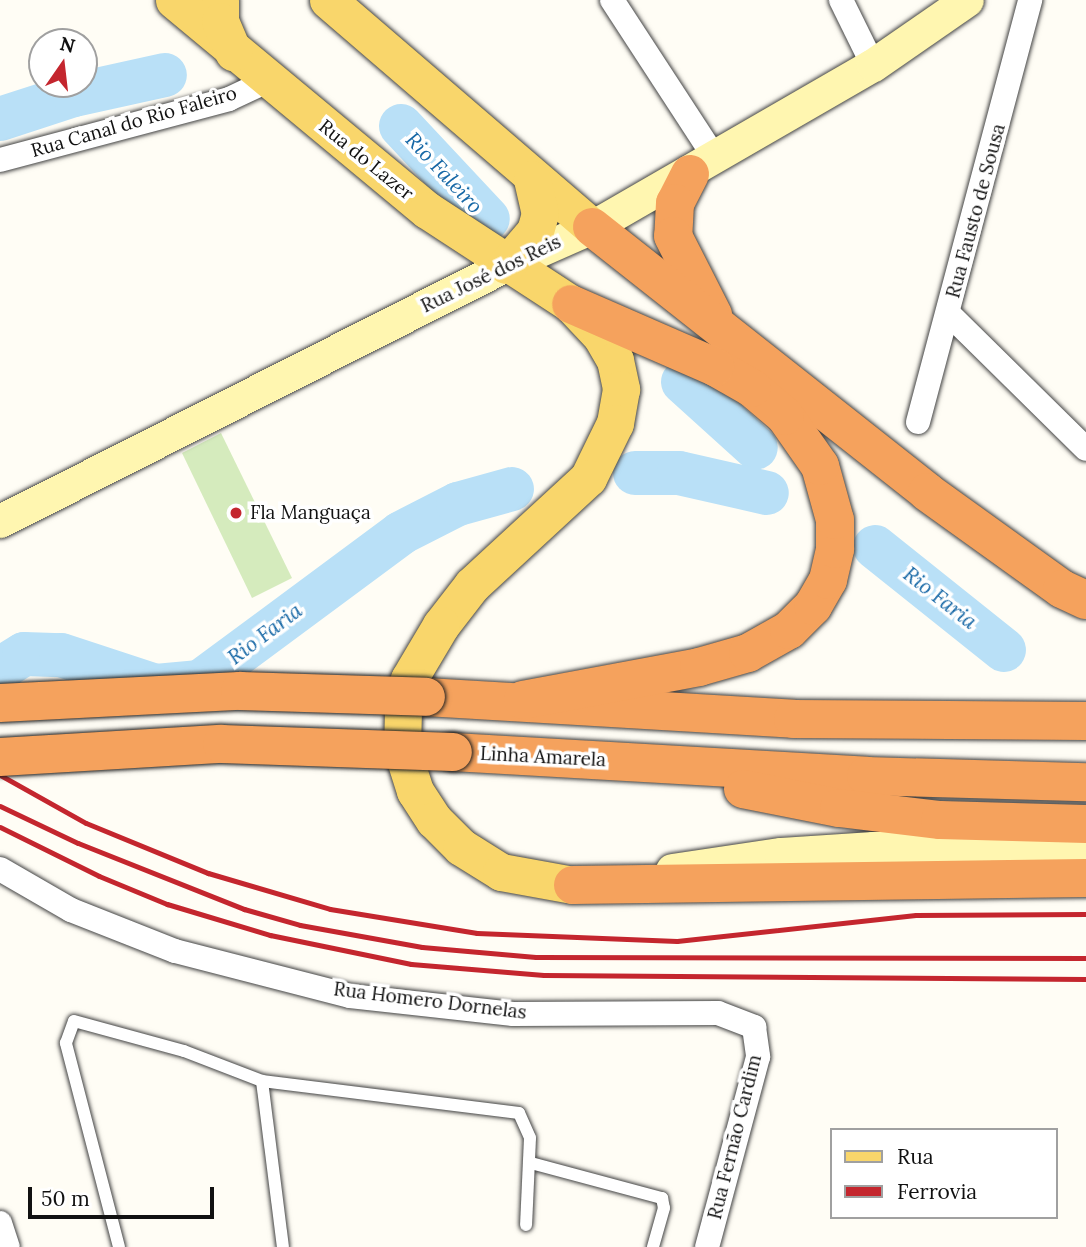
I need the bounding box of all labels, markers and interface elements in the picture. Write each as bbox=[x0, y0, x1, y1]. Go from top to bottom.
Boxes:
north arrow bbox=[28, 28, 98, 98]
text: N bbox=[58, 31, 78, 58]
street label: Rua Canal do Rio Faleiro bbox=[28, 82, 240, 162]
street label: Rua do Lazer bbox=[314, 115, 418, 205]
street label: Rua Fausto de Sousa bbox=[942, 121, 1010, 301]
water label: Rio Faleiro bbox=[400, 127, 488, 219]
street label: Rua José dos Reis bbox=[417, 230, 565, 318]
place label: Fla Manguaça bbox=[250, 502, 371, 524]
marker: Fla Manguaça bbox=[228, 505, 244, 521]
water label: Rio Faria bbox=[898, 561, 982, 635]
water label: Rio Faria bbox=[223, 598, 307, 670]
street label: Linha Amarela bbox=[479, 742, 607, 772]
street label: Rua Homero Dornelas bbox=[332, 978, 528, 1024]
street label: Rua Fernão Cardim bbox=[703, 1052, 767, 1222]
legend bbox=[830, 1128, 1058, 1219]
text: Rua bbox=[897, 1143, 934, 1170]
scale bar bbox=[32, 1174, 217, 1218]
text: Ferrovia bbox=[897, 1178, 977, 1205]
text: 50 m bbox=[41, 1185, 90, 1212]

